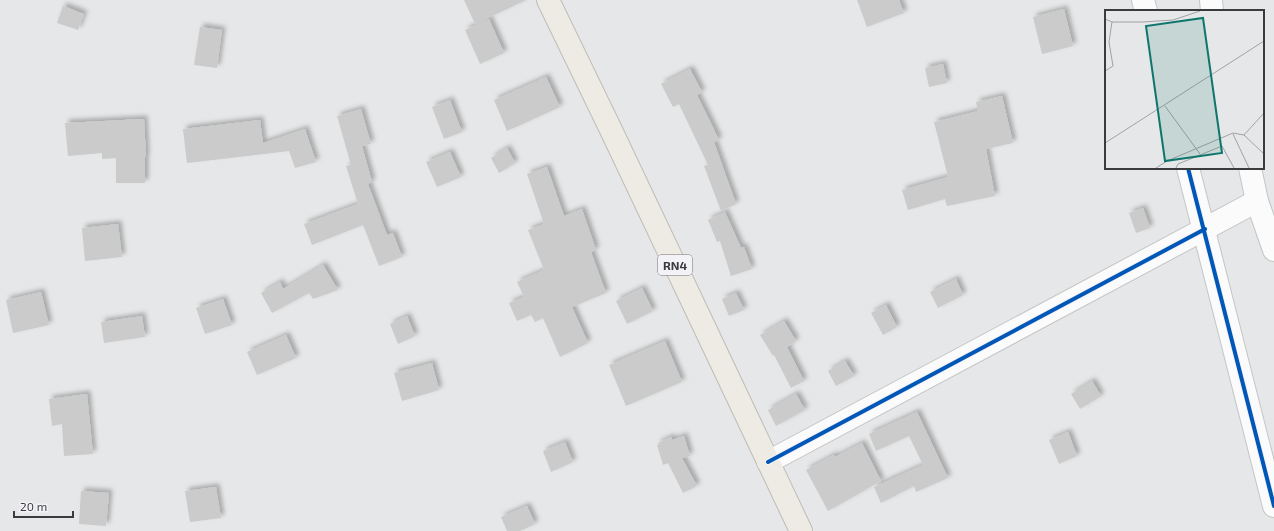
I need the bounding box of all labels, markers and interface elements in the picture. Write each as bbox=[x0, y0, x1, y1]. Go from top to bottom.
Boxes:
inset map bbox=[1105, 10, 1264, 169]
road number: RN4 bbox=[658, 255, 692, 275]
scale bar bbox=[14, 493, 73, 519]
text: 20 m bbox=[20, 499, 47, 513]

